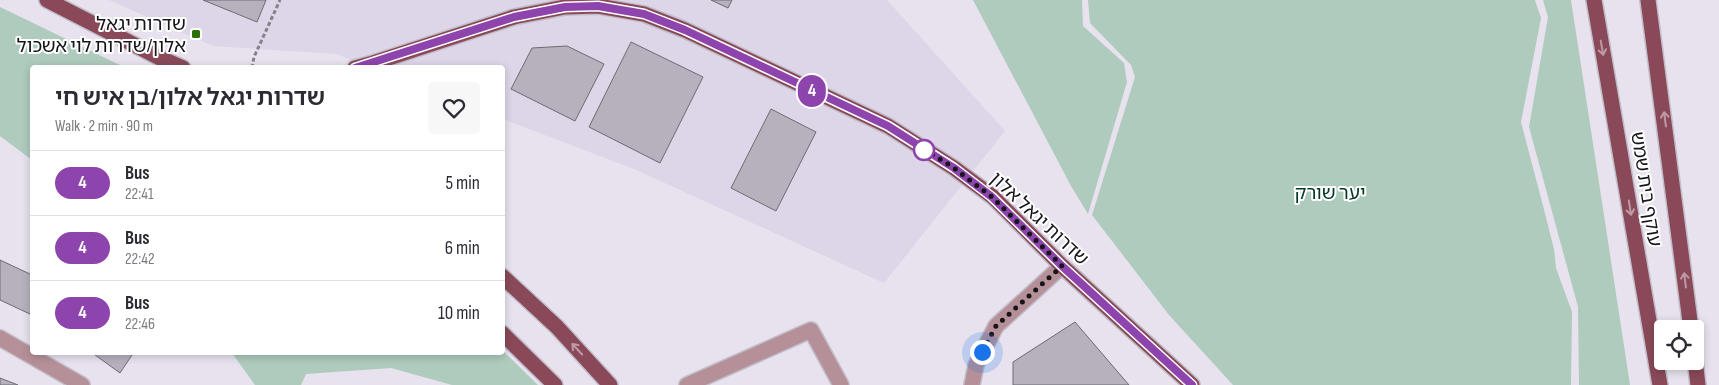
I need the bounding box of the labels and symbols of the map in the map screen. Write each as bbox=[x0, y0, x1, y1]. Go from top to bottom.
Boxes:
place label: שדרות יגאל אלון/שדרות לוי אשכול bbox=[17, 13, 186, 58]
marker: שדרות יגאל אלון/שדרות לוי אשכול bbox=[190, 28, 202, 40]
one-way arrow bbox=[1598, 40, 1608, 56]
line badge: 4 bbox=[796, 75, 828, 107]
one-way arrow bbox=[1660, 111, 1670, 127]
street label: עוקף בית שמש bbox=[1625, 130, 1666, 248]
unlabelled marker bbox=[913, 139, 935, 161]
street label: שדרות יגאל אלון bbox=[985, 168, 1093, 271]
park label: יער שורק bbox=[1294, 182, 1366, 205]
one-way arrow bbox=[1625, 200, 1635, 216]
one-way arrow bbox=[1680, 273, 1690, 289]
your location bbox=[970, 340, 995, 365]
one-way arrow bbox=[571, 343, 583, 356]

